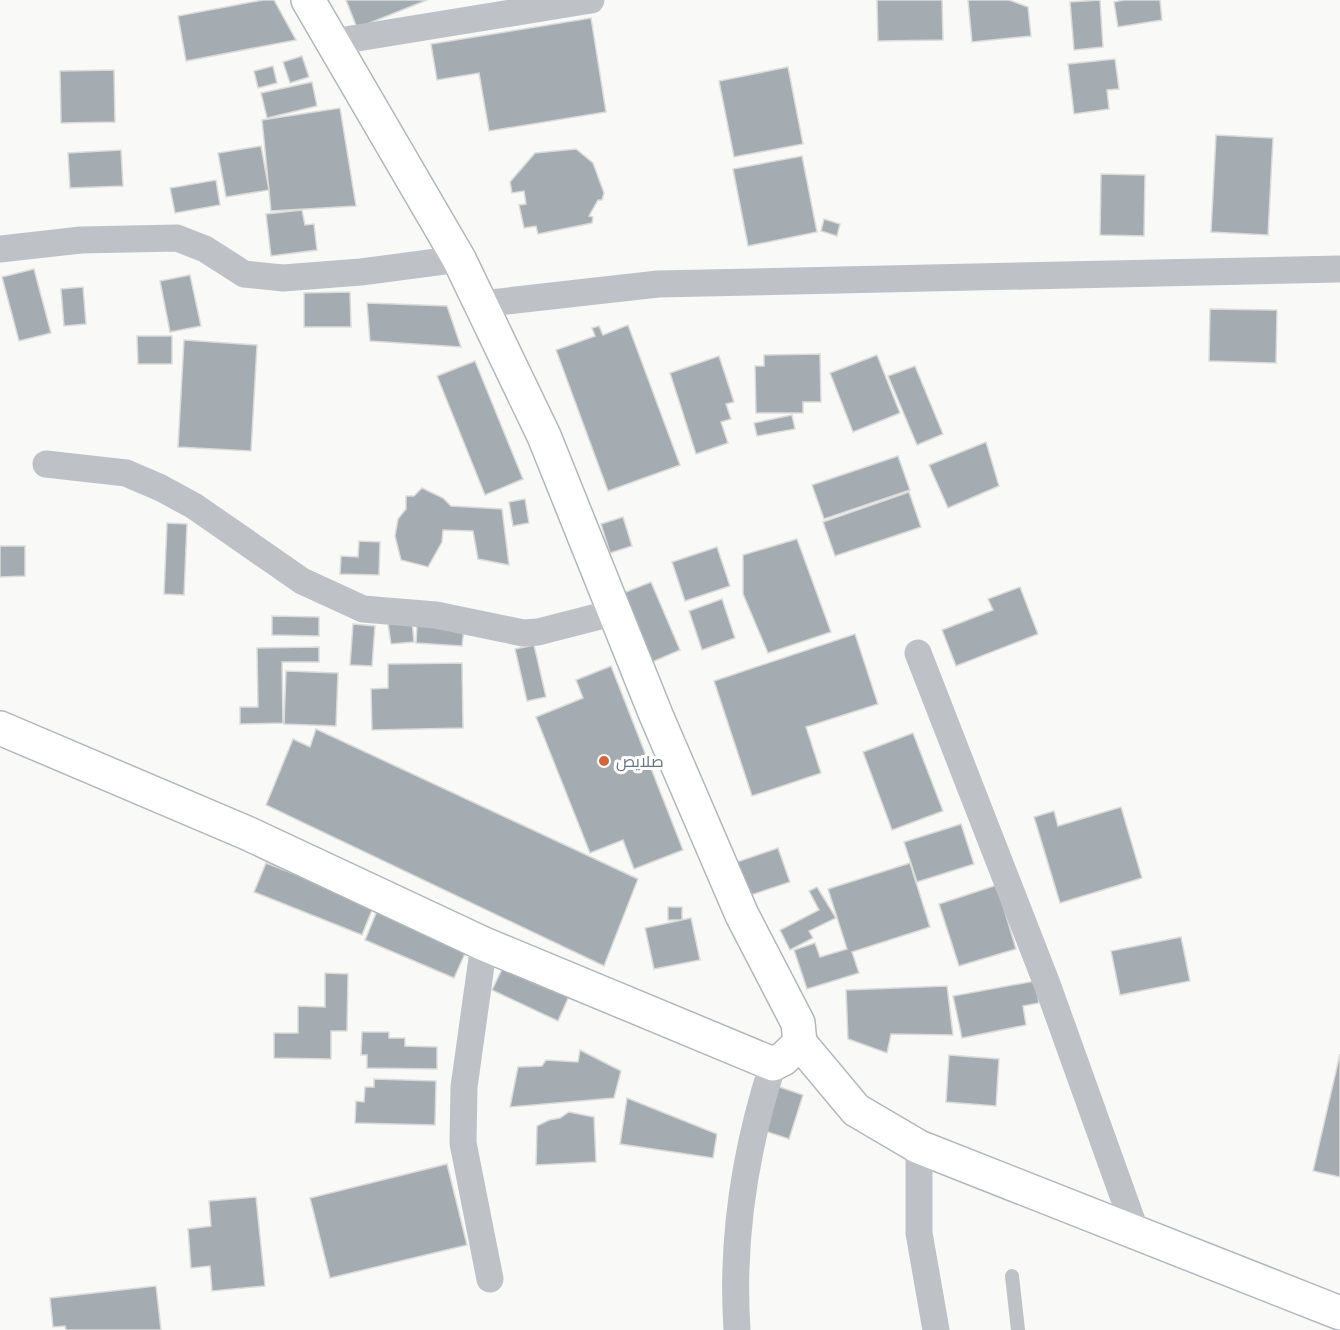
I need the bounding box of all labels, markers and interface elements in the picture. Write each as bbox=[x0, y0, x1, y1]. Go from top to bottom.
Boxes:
place label: صلايص bbox=[616, 751, 664, 772]
marker: صلايص bbox=[597, 754, 611, 768]

